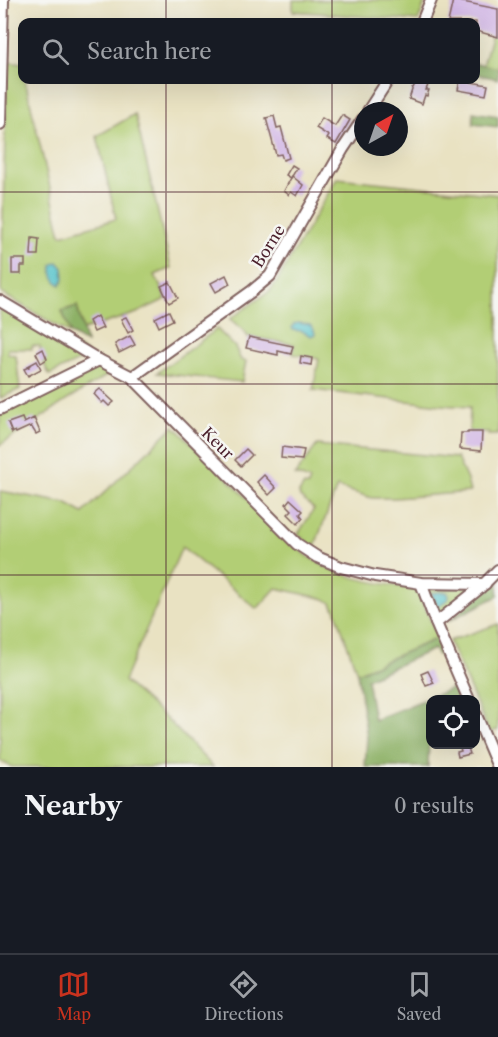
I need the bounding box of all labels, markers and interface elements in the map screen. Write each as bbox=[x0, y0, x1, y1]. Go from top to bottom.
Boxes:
search box bbox=[18, 18, 480, 84]
icon: search bbox=[39, 35, 72, 68]
text: Search here bbox=[87, 38, 212, 65]
north arrow bbox=[354, 102, 408, 156]
street label: Borne bbox=[247, 221, 289, 271]
street label: Keur bbox=[198, 423, 239, 464]
map controls bbox=[426, 695, 480, 749]
button: locate bbox=[426, 695, 480, 749]
text: Nearby bbox=[24, 790, 122, 822]
text: 0 results bbox=[394, 794, 474, 818]
tab: Map bbox=[57, 968, 91, 1024]
tab: Directions bbox=[204, 968, 283, 1024]
tab: Saved bbox=[397, 968, 441, 1024]

